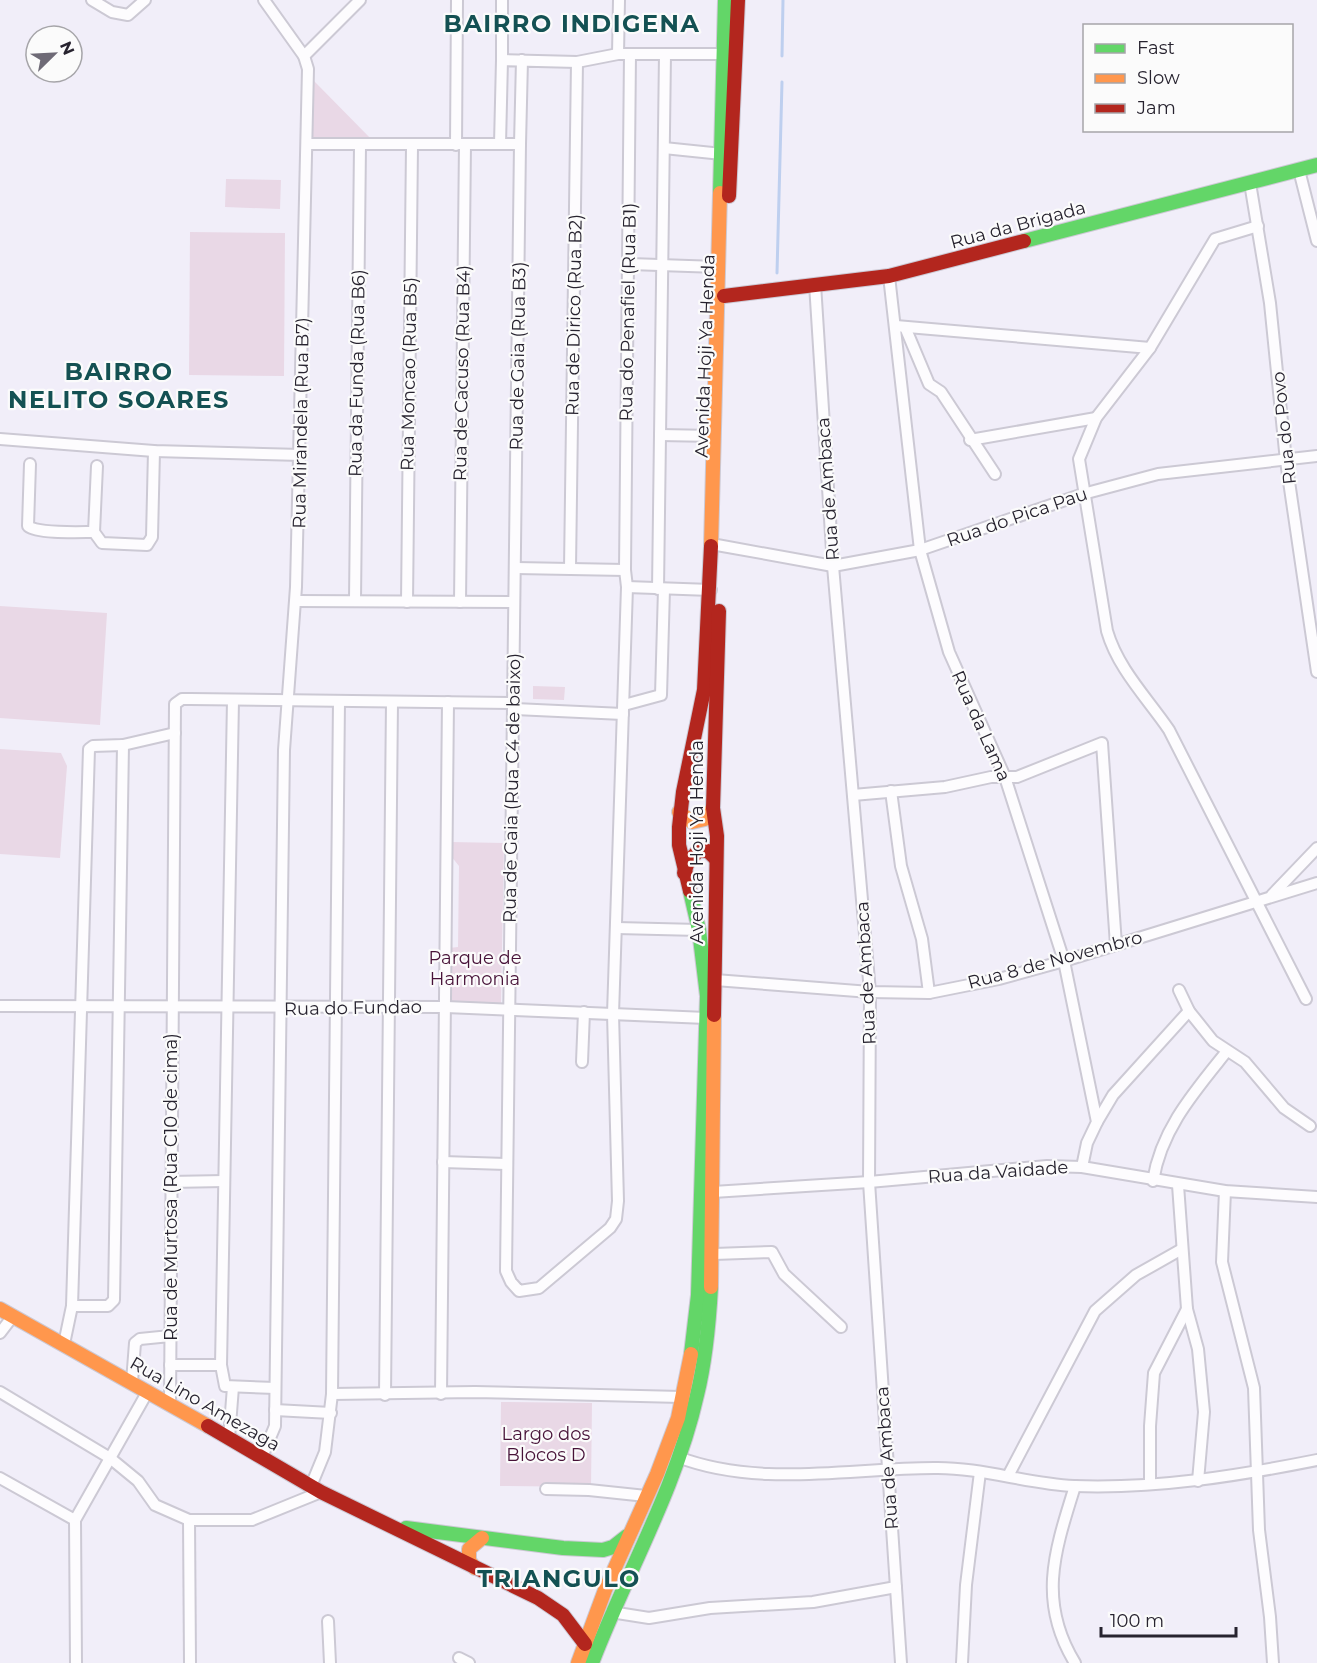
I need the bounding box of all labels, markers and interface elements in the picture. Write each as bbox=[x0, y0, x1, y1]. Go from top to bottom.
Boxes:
district label: BAIRRO INDIGENA bbox=[444, 9, 700, 38]
north arrow bbox=[24, 24, 84, 84]
legend bbox=[1083, 24, 1293, 132]
text: Fast bbox=[1137, 37, 1175, 59]
text: N bbox=[56, 38, 79, 58]
text: Slow bbox=[1137, 67, 1180, 89]
text: Jam bbox=[1136, 97, 1176, 119]
street label: Rua da Brigada bbox=[948, 196, 1088, 254]
street label: Rua do Penafiel (Rua B1) bbox=[615, 202, 641, 422]
street label: Rua de Dirico (Rua B2) bbox=[561, 214, 587, 416]
street label: Avenida Hoji Ya Henda bbox=[690, 254, 720, 458]
street label: Rua de Gaia (Rua B3) bbox=[505, 261, 531, 451]
street label: Rua de Cacuso (Rua B4) bbox=[449, 265, 475, 481]
street label: Rua da Funda (Rua B6) bbox=[344, 269, 370, 477]
street label: Rua Moncao (Rua B5) bbox=[396, 277, 422, 471]
street label: Rua Mirandela (Rua B7) bbox=[288, 317, 314, 529]
district label: BAIRRO NELITO SOARES bbox=[8, 357, 230, 414]
street label: Rua do Povo bbox=[1267, 371, 1301, 485]
street label: Rua de Ambaca bbox=[812, 417, 844, 561]
street label: Rua do Pica Pau bbox=[944, 483, 1090, 551]
street label: Rua de Gaia (Rua C4 de baixo) bbox=[499, 653, 525, 923]
street label: Rua da Lama bbox=[947, 667, 1015, 785]
street label: Avenida Hoji Ya Henda bbox=[686, 740, 708, 944]
street label: Rua de Ambaca bbox=[851, 901, 881, 1045]
street label: Rua 8 de Novembro bbox=[965, 926, 1145, 994]
park label: Parque de Harmonia bbox=[428, 947, 522, 990]
street label: Rua do Fundao bbox=[284, 996, 422, 1020]
street label: Rua de Murtosa (Rua C10 de cima) bbox=[160, 1033, 182, 1341]
street label: Rua da Vaidade bbox=[927, 1156, 1069, 1188]
street label: Rua Lino Amezaga bbox=[126, 1352, 284, 1456]
street label: Rua de Ambaca bbox=[871, 1386, 903, 1530]
park label: Largo dos Blocos D bbox=[502, 1423, 591, 1466]
district label: TRIANGULO bbox=[477, 1564, 641, 1593]
scale bar bbox=[1101, 1600, 1236, 1638]
text: 100 m bbox=[1110, 1610, 1164, 1632]

